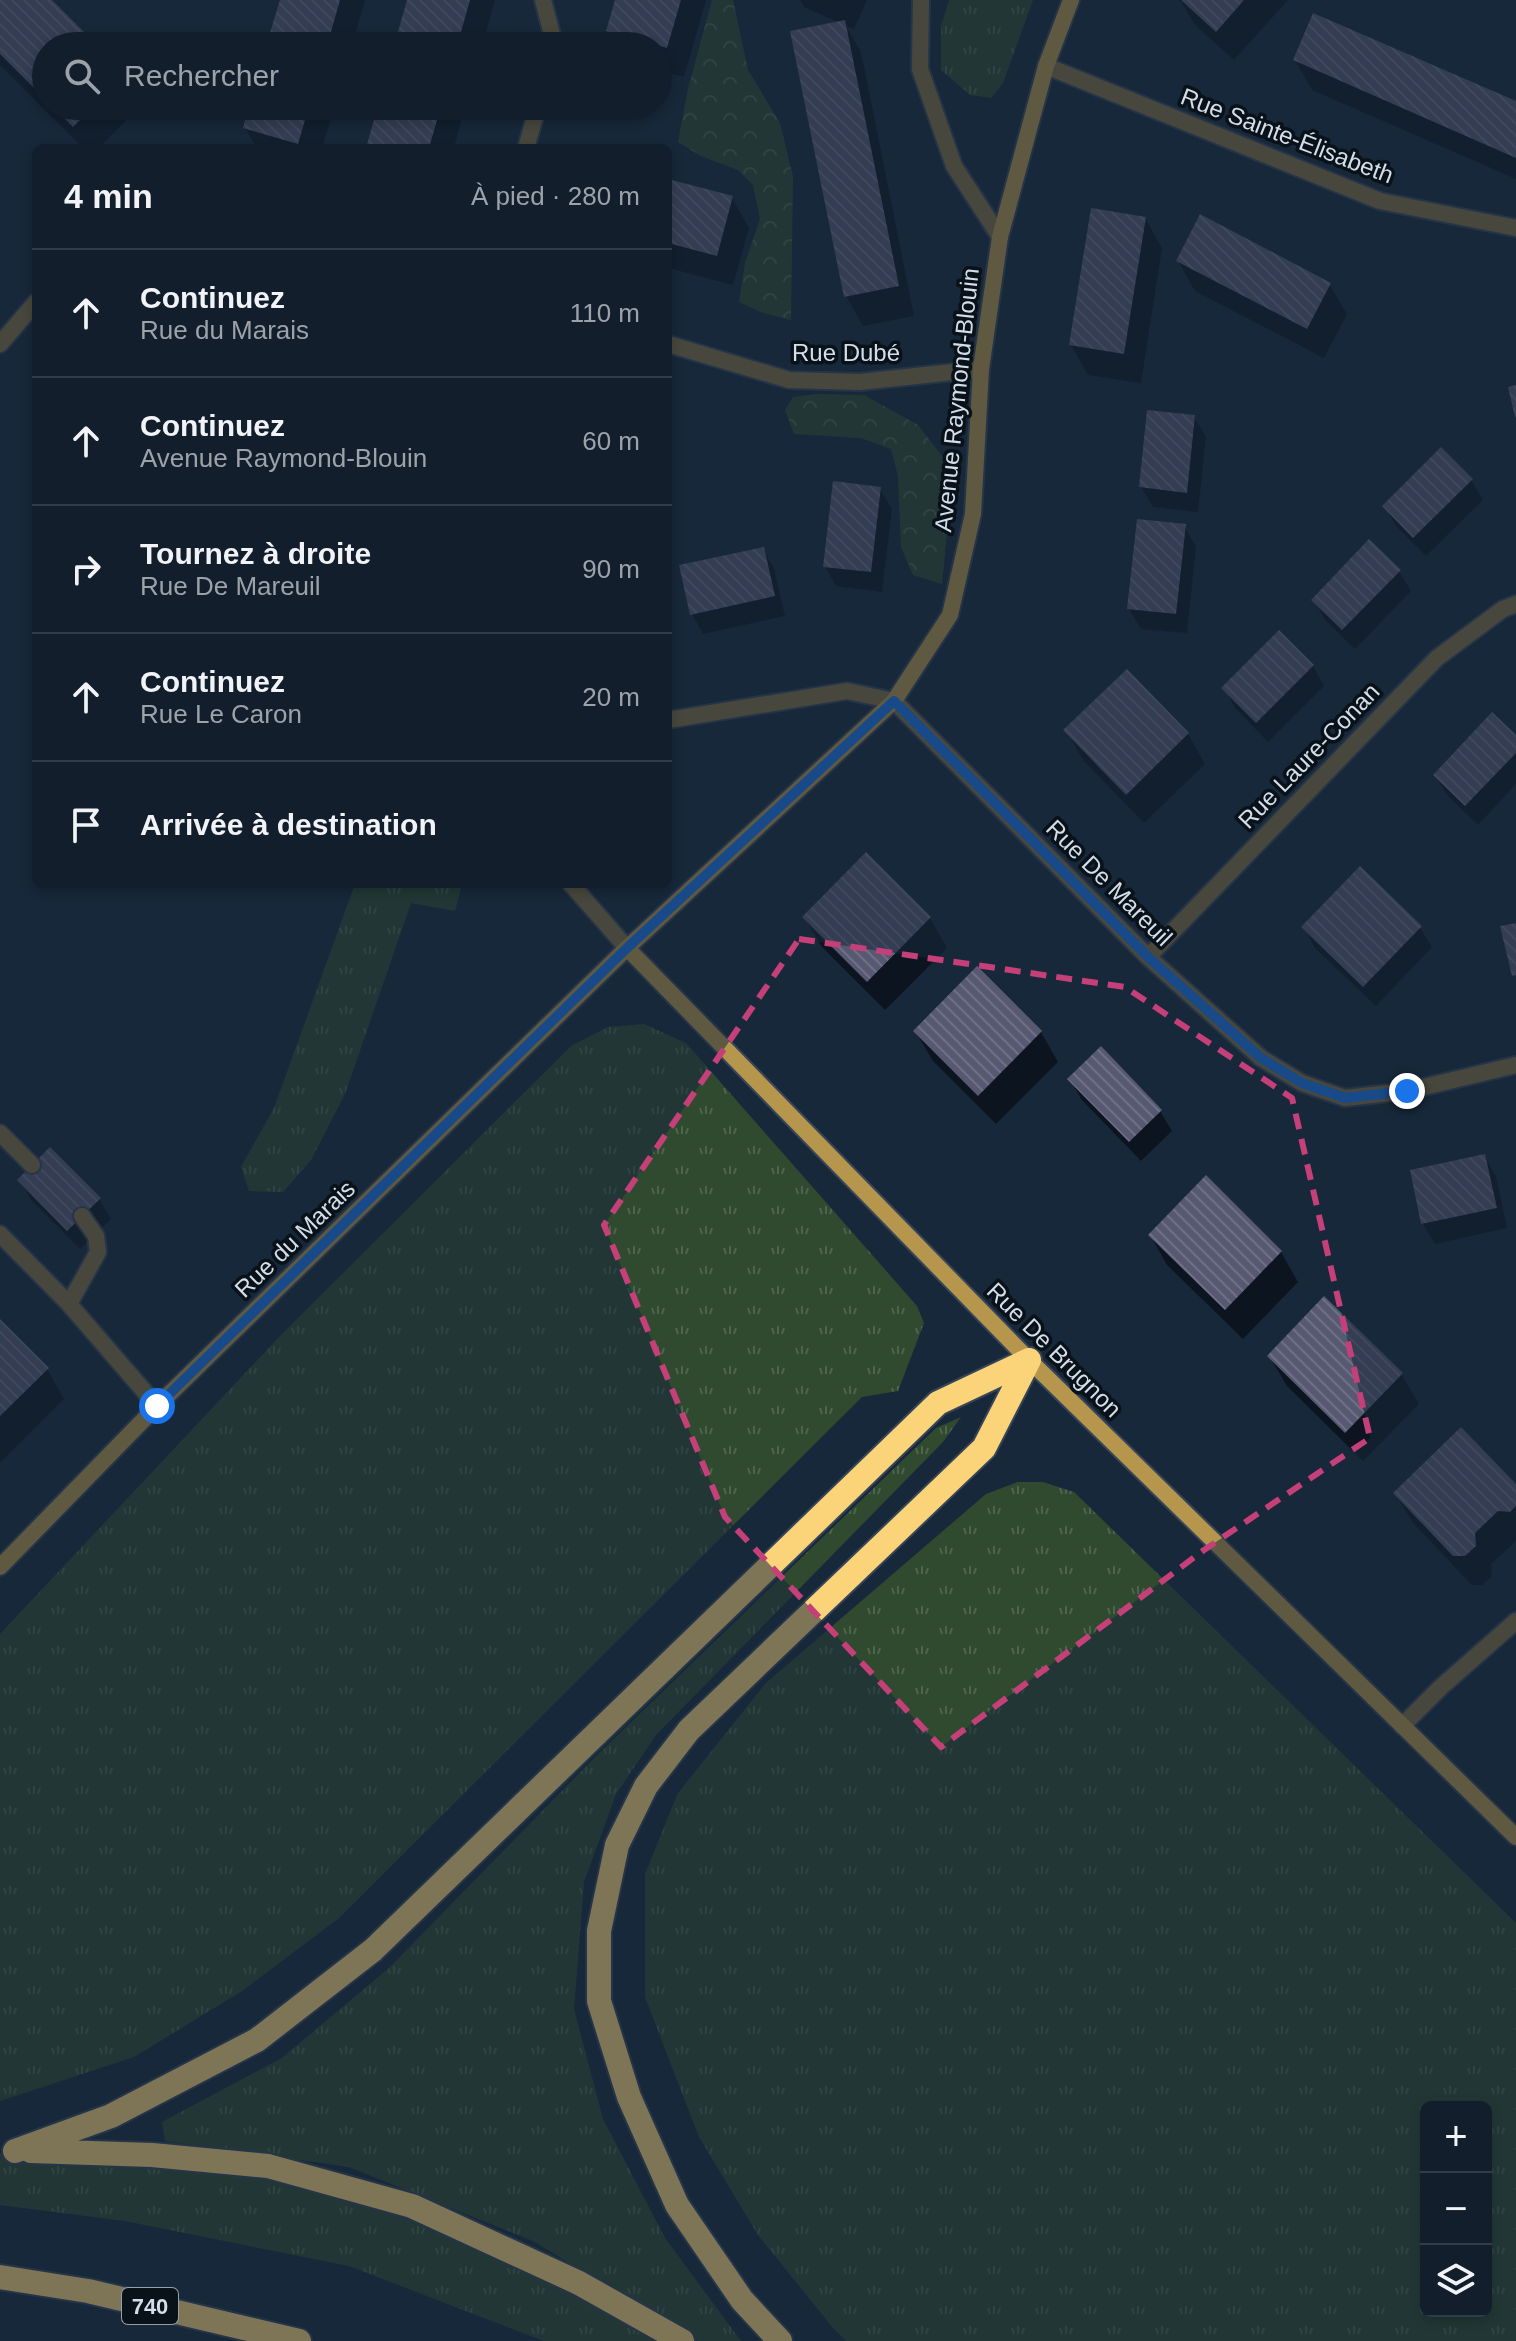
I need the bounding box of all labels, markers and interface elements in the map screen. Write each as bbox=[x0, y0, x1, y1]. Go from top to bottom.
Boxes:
search box bbox=[32, 32, 672, 120]
icon: search bbox=[60, 54, 104, 98]
text: Rechercher bbox=[124, 59, 279, 92]
street label: Rue Sainte-Élisabeth bbox=[1177, 83, 1397, 189]
text: 4 min bbox=[64, 177, 153, 215]
text: À pied · 280 m bbox=[471, 181, 640, 211]
street label: Avenue Raymond-Blouin bbox=[929, 267, 984, 533]
text: Continuez bbox=[140, 281, 285, 314]
icon: ahead bbox=[64, 291, 108, 335]
text: 110 m bbox=[570, 298, 640, 328]
text: Rue du Marais bbox=[140, 315, 309, 345]
street label: Rue Dubé bbox=[792, 339, 900, 366]
text: Continuez bbox=[140, 409, 285, 442]
icon: ahead bbox=[64, 419, 108, 463]
text: 60 m bbox=[582, 426, 640, 456]
text: Avenue Raymond-Blouin bbox=[140, 443, 427, 473]
text: Tournez à droite bbox=[140, 537, 371, 570]
icon: right bbox=[64, 547, 108, 591]
text: 90 m bbox=[582, 554, 640, 584]
text: Rue De Mareuil bbox=[140, 571, 321, 601]
text: Continuez bbox=[140, 665, 285, 698]
icon: ahead bbox=[64, 675, 108, 719]
street label: Rue Laure-Conan bbox=[1233, 678, 1385, 834]
text: 20 m bbox=[582, 682, 640, 712]
text: Rue Le Caron bbox=[140, 699, 302, 729]
icon: arrive bbox=[64, 803, 108, 847]
text: Arrivée à destination bbox=[140, 808, 437, 841]
street label: Rue De Mareuil bbox=[1041, 814, 1178, 951]
route end bbox=[1389, 1073, 1425, 1109]
street label: Rue du Marais bbox=[229, 1175, 360, 1303]
street label: Rue De Brugnon bbox=[982, 1277, 1127, 1422]
route start bbox=[139, 1388, 175, 1424]
map controls bbox=[1420, 2101, 1492, 2317]
button: + bbox=[1420, 2101, 1492, 2173]
button: − bbox=[1420, 2173, 1492, 2245]
button: layers bbox=[1420, 2245, 1492, 2317]
road number: 740 bbox=[122, 2288, 178, 2324]

